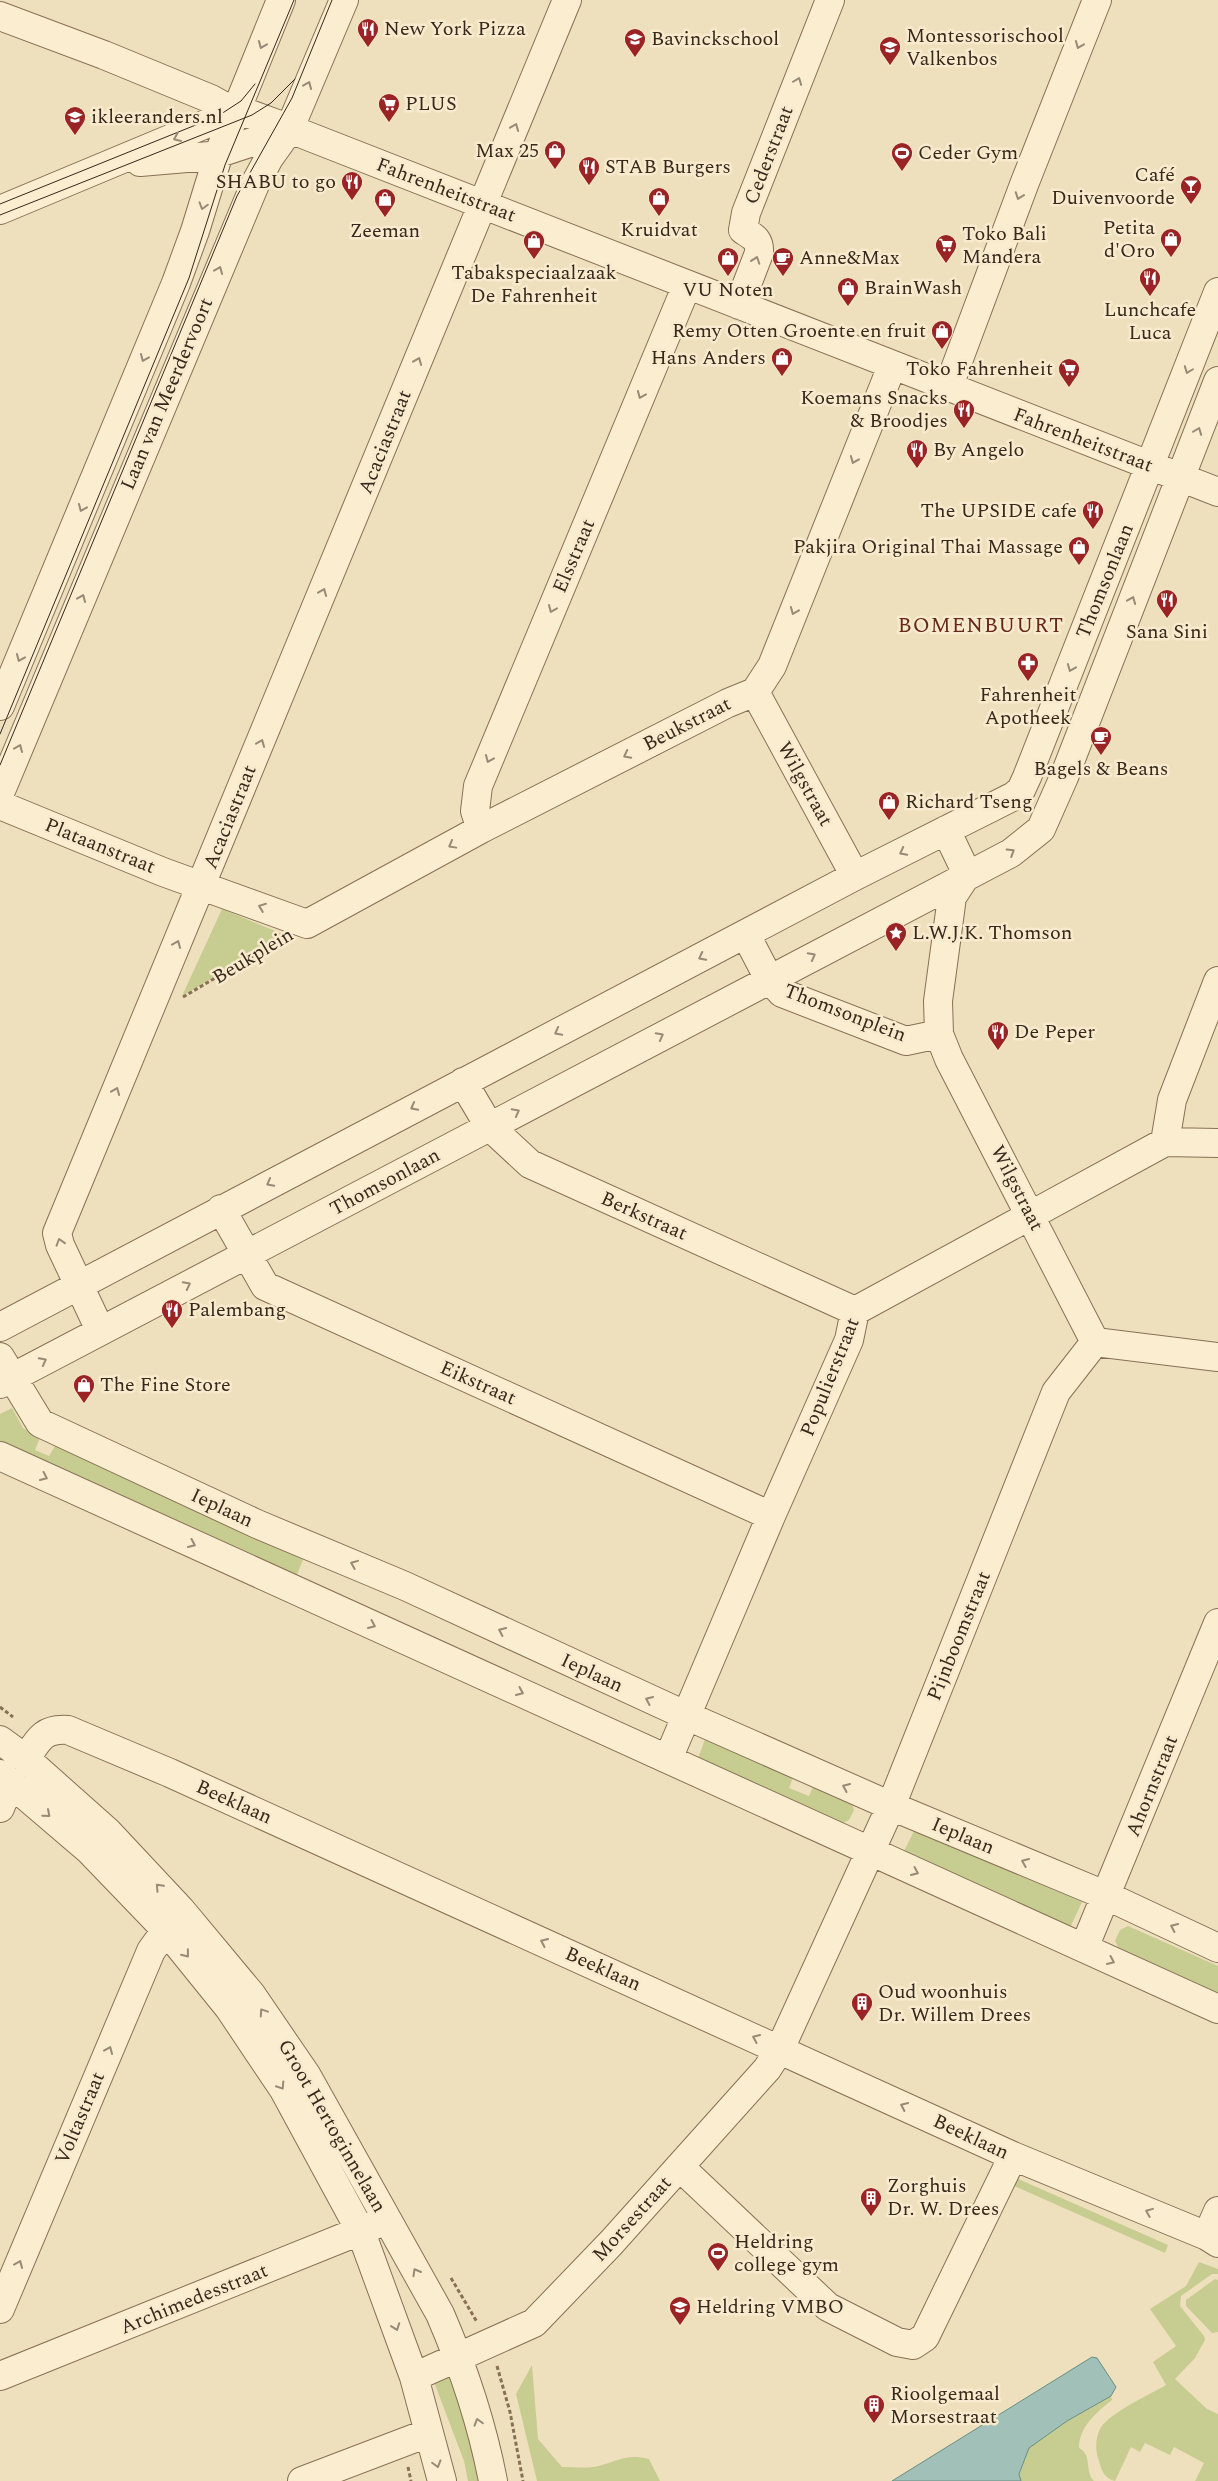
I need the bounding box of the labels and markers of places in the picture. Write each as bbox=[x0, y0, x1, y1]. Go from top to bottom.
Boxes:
place label: New York Pizza bbox=[384, 14, 526, 44]
restaurant icon: New York Pizza bbox=[356, 17, 380, 48]
place label: Montessorischool Valkenbos bbox=[906, 21, 1064, 74]
place label: Bavinckschool bbox=[651, 24, 779, 54]
school or university icon: Bavinckschool bbox=[623, 27, 647, 58]
school or university icon: Montessorischool Valkenbos bbox=[878, 35, 902, 66]
place label: PLUS bbox=[405, 89, 457, 119]
supermarket icon: PLUS bbox=[377, 92, 401, 123]
place label: ikleeranders.nl bbox=[91, 102, 223, 132]
school or university icon: ikleeranders.nl bbox=[63, 105, 87, 136]
place label: Max 25 bbox=[475, 136, 539, 166]
place label: Ceder Gym bbox=[918, 138, 1018, 168]
shop icon: Max 25 bbox=[543, 139, 567, 170]
sports icon: Ceder Gym bbox=[890, 141, 914, 172]
place label: STAB Burgers bbox=[605, 152, 731, 182]
restaurant icon: STAB Burgers bbox=[577, 155, 601, 186]
place label: Café Duivenvoorde bbox=[1051, 160, 1175, 213]
place label: SHABU to go bbox=[216, 167, 336, 197]
restaurant icon: SHABU to go bbox=[340, 170, 364, 201]
bar icon: Café Duivenvoorde bbox=[1179, 174, 1203, 205]
shop icon: Kruidvat bbox=[647, 186, 671, 217]
shop icon: Zeeman bbox=[373, 187, 397, 218]
place label: Petita d'Oro bbox=[1103, 213, 1155, 266]
place label: Kruidvat bbox=[620, 215, 698, 245]
place label: Zeeman bbox=[350, 216, 420, 246]
place label: Toko Bali Mandera bbox=[962, 219, 1047, 272]
shop icon: Petita d'Oro bbox=[1159, 227, 1183, 258]
shop icon: Tabakspeciaalzaak De Fahrenheit bbox=[522, 229, 546, 260]
supermarket icon: Toko Bali Mandera bbox=[934, 233, 958, 264]
place label: Anne&Max bbox=[799, 243, 900, 273]
shop icon: VU Noten bbox=[716, 246, 740, 277]
cafe icon: Anne&Max bbox=[771, 246, 795, 277]
place label: Tabakspeciaalzaak De Fahrenheit bbox=[451, 258, 617, 311]
restaurant icon: Lunchcafe Luca bbox=[1138, 266, 1162, 297]
place label: BrainWash bbox=[864, 273, 962, 303]
place label: VU Noten bbox=[683, 275, 773, 305]
shop icon: BrainWash bbox=[836, 276, 860, 307]
place label: Lunchcafe Luca bbox=[1104, 295, 1196, 348]
place label: Remy Otten Groente en fruit bbox=[672, 316, 926, 346]
shop icon: Remy Otten Groente en fruit bbox=[930, 319, 954, 350]
place label: Hans Anders bbox=[651, 343, 766, 373]
shop icon: Hans Anders bbox=[770, 346, 794, 377]
place label: Toko Fahrenheit bbox=[906, 354, 1053, 384]
supermarket icon: Toko Fahrenheit bbox=[1057, 357, 1081, 388]
place label: Koemans Snacks & Broodjes bbox=[800, 383, 948, 436]
restaurant icon: Koemans Snacks & Broodjes bbox=[952, 398, 976, 429]
place label: By Angelo bbox=[933, 435, 1024, 465]
restaurant icon: By Angelo bbox=[905, 438, 929, 469]
place label: The UPSIDE cafe bbox=[921, 496, 1077, 526]
restaurant icon: The UPSIDE cafe bbox=[1081, 499, 1105, 530]
place label: Pakjira Original Thai Massage bbox=[793, 532, 1063, 562]
shop icon: Pakjira Original Thai Massage bbox=[1067, 535, 1091, 566]
restaurant icon: Sana Sini bbox=[1155, 588, 1179, 619]
place label: Sana Sini bbox=[1126, 617, 1208, 647]
pharmacy icon: Fahrenheit Apotheek bbox=[1016, 651, 1040, 682]
place label: Fahrenheit Apotheek bbox=[979, 680, 1077, 733]
cafe icon: Bagels & Beans bbox=[1089, 725, 1113, 756]
place label: Bagels & Beans bbox=[1034, 754, 1168, 784]
place label: Richard Tseng bbox=[905, 787, 1033, 817]
shop icon: Richard Tseng bbox=[877, 790, 901, 821]
place label: L.W.J.K. Thomson bbox=[912, 918, 1072, 948]
place icon: L.W.J.K. Thomson bbox=[884, 921, 908, 952]
place label: De Peper bbox=[1014, 1017, 1095, 1047]
restaurant icon: De Peper bbox=[986, 1020, 1010, 1051]
place label: Palembang bbox=[188, 1295, 286, 1325]
restaurant icon: Palembang bbox=[160, 1298, 184, 1329]
place label: The Fine Store bbox=[100, 1370, 231, 1400]
shop icon: The Fine Store bbox=[72, 1373, 96, 1404]
place label: Oud woonhuis Dr. Willem Drees bbox=[878, 1977, 1031, 2030]
building icon: Oud woonhuis Dr. Willem Drees bbox=[850, 1991, 874, 2022]
place label: Zorghuis Dr. W. Drees bbox=[887, 2171, 999, 2224]
building icon: Zorghuis Dr. W. Drees bbox=[859, 2186, 883, 2217]
place label: Heldring college gym bbox=[734, 2227, 839, 2280]
sports icon: Heldring college gym bbox=[706, 2241, 730, 2272]
place label: Heldring VMBO bbox=[696, 2292, 844, 2322]
school or university icon: Heldring VMBO bbox=[668, 2295, 692, 2326]
place label: Rioolgemaal Morsestraat bbox=[890, 2379, 1000, 2432]
building icon: Rioolgemaal Morsestraat bbox=[862, 2393, 886, 2424]

